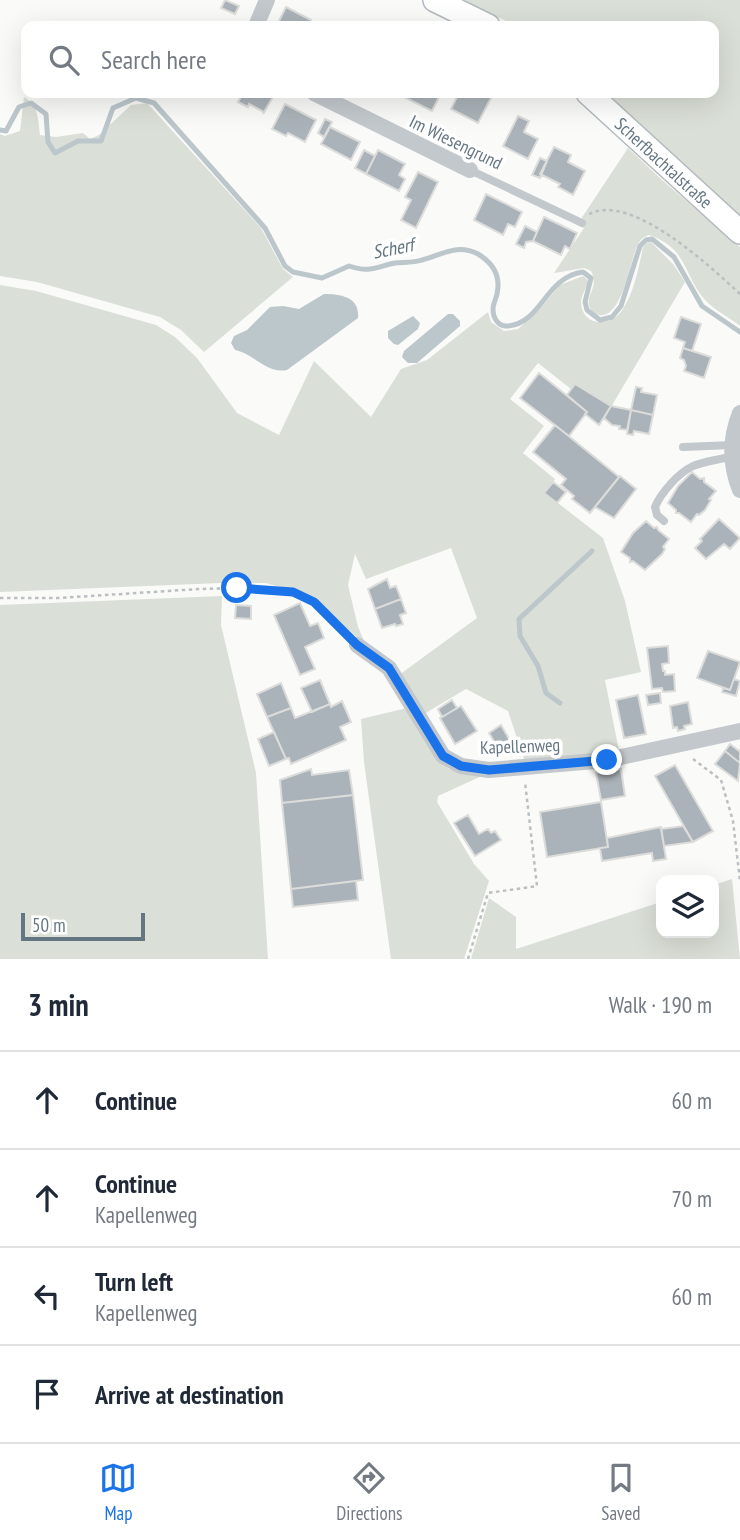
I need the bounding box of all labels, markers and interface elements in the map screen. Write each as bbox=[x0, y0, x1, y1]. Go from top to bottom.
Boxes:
search box bbox=[21, 21, 719, 98]
icon: search bbox=[45, 41, 83, 79]
text: Search here bbox=[101, 43, 207, 76]
street label: Im Wiesengrund bbox=[406, 110, 506, 174]
street label: Scherfbachtalstraße bbox=[610, 112, 718, 213]
water label: Scherf bbox=[370, 232, 420, 264]
route start bbox=[221, 572, 252, 603]
street label: Kapellenweg bbox=[480, 733, 560, 759]
route end bbox=[591, 744, 622, 775]
map controls bbox=[656, 875, 719, 938]
button: layers bbox=[656, 875, 719, 938]
scale bar bbox=[21, 910, 145, 942]
text: 50 m bbox=[32, 913, 66, 937]
text: 3 min bbox=[28, 985, 89, 1024]
text: Walk · 190 m bbox=[609, 990, 712, 1019]
icon: ahead bbox=[28, 1081, 66, 1119]
text: Continue bbox=[95, 1084, 177, 1117]
text: 60 m bbox=[671, 1086, 712, 1115]
text: Continue bbox=[95, 1167, 177, 1200]
icon: ahead bbox=[28, 1179, 66, 1217]
text: 70 m bbox=[671, 1184, 712, 1213]
text: Kapellenweg bbox=[95, 1200, 198, 1229]
text: Turn left bbox=[95, 1265, 173, 1298]
icon: left bbox=[28, 1277, 66, 1315]
text: 60 m bbox=[671, 1282, 712, 1311]
text: Kapellenweg bbox=[95, 1298, 198, 1327]
icon: arrive bbox=[28, 1375, 66, 1413]
text: Arrive at destination bbox=[95, 1378, 284, 1411]
tab: Map bbox=[99, 1459, 137, 1525]
tab: Directions bbox=[336, 1459, 402, 1525]
tab: Saved bbox=[601, 1459, 641, 1525]

